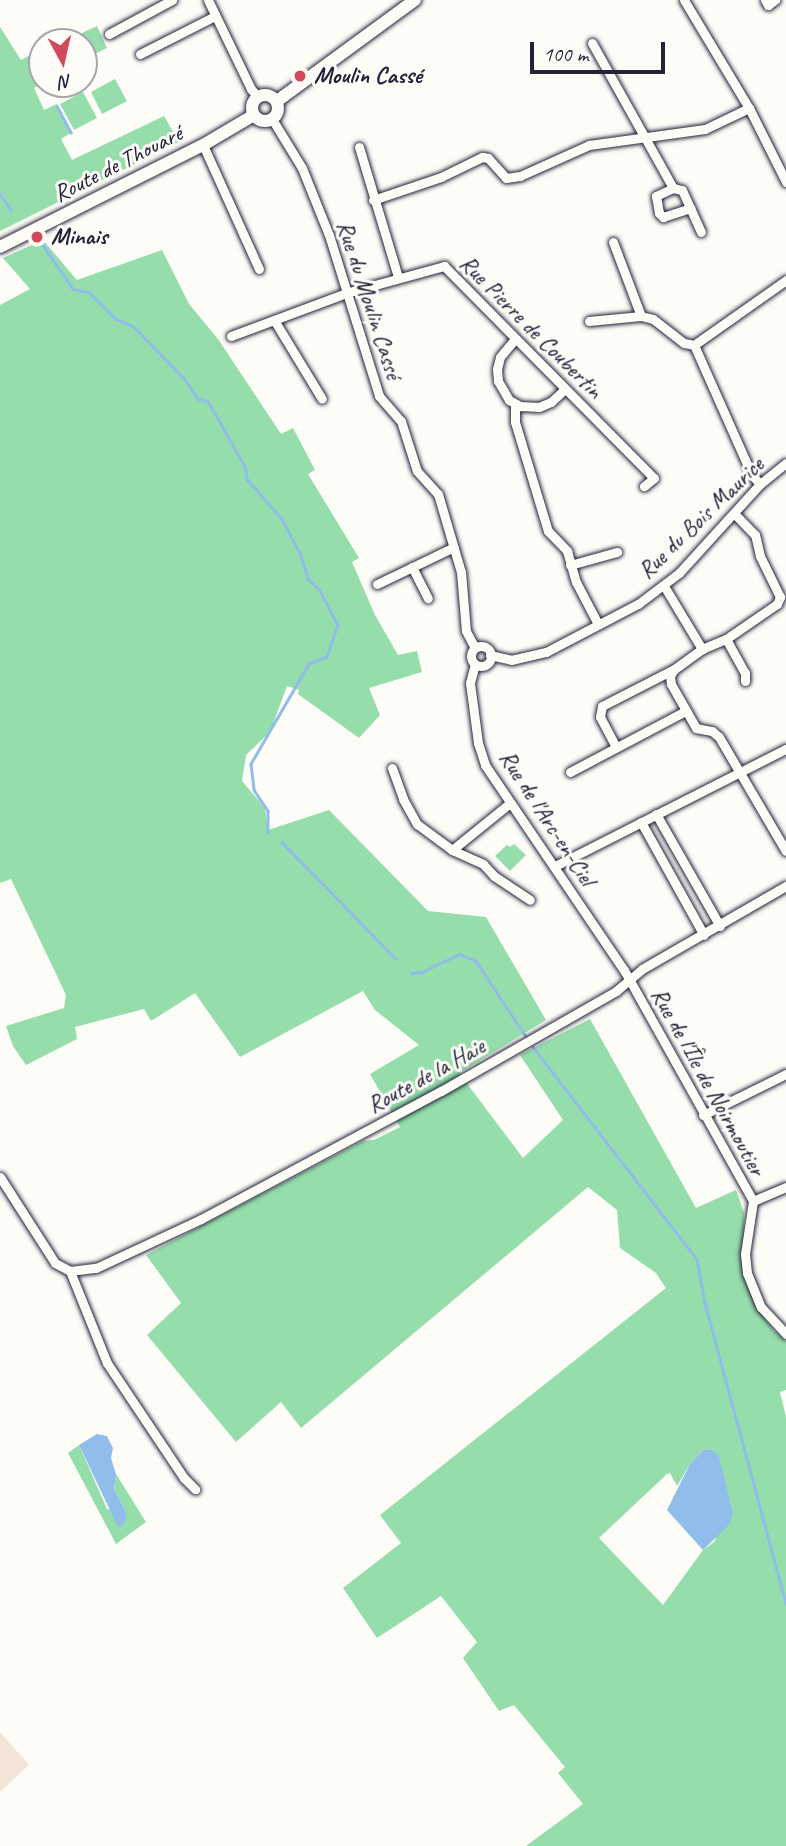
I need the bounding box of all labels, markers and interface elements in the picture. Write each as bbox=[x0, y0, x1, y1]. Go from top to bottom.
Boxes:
north arrow bbox=[28, 28, 98, 98]
scale bar bbox=[534, 28, 669, 72]
text: 100 m bbox=[543, 41, 588, 67]
place label: Moulin Cassé bbox=[314, 62, 422, 90]
marker: Moulin Cassé bbox=[292, 68, 308, 84]
text: N bbox=[58, 69, 73, 95]
street label: Route de Thouaré bbox=[49, 119, 187, 209]
street label: Rue du Moulin Cassé bbox=[330, 217, 408, 383]
place label: Minais bbox=[51, 223, 107, 251]
marker: Minais bbox=[29, 229, 45, 245]
street label: Rue Pierre de Coubertin bbox=[453, 249, 609, 405]
street label: Rue du Bois Maurice bbox=[632, 451, 770, 585]
street label: Rue de l'Arc-en-Ciel bbox=[493, 745, 601, 891]
street label: Rue de l'Île de Noirmoutier bbox=[644, 982, 772, 1182]
street label: Route de la Haie bbox=[362, 1032, 490, 1120]

